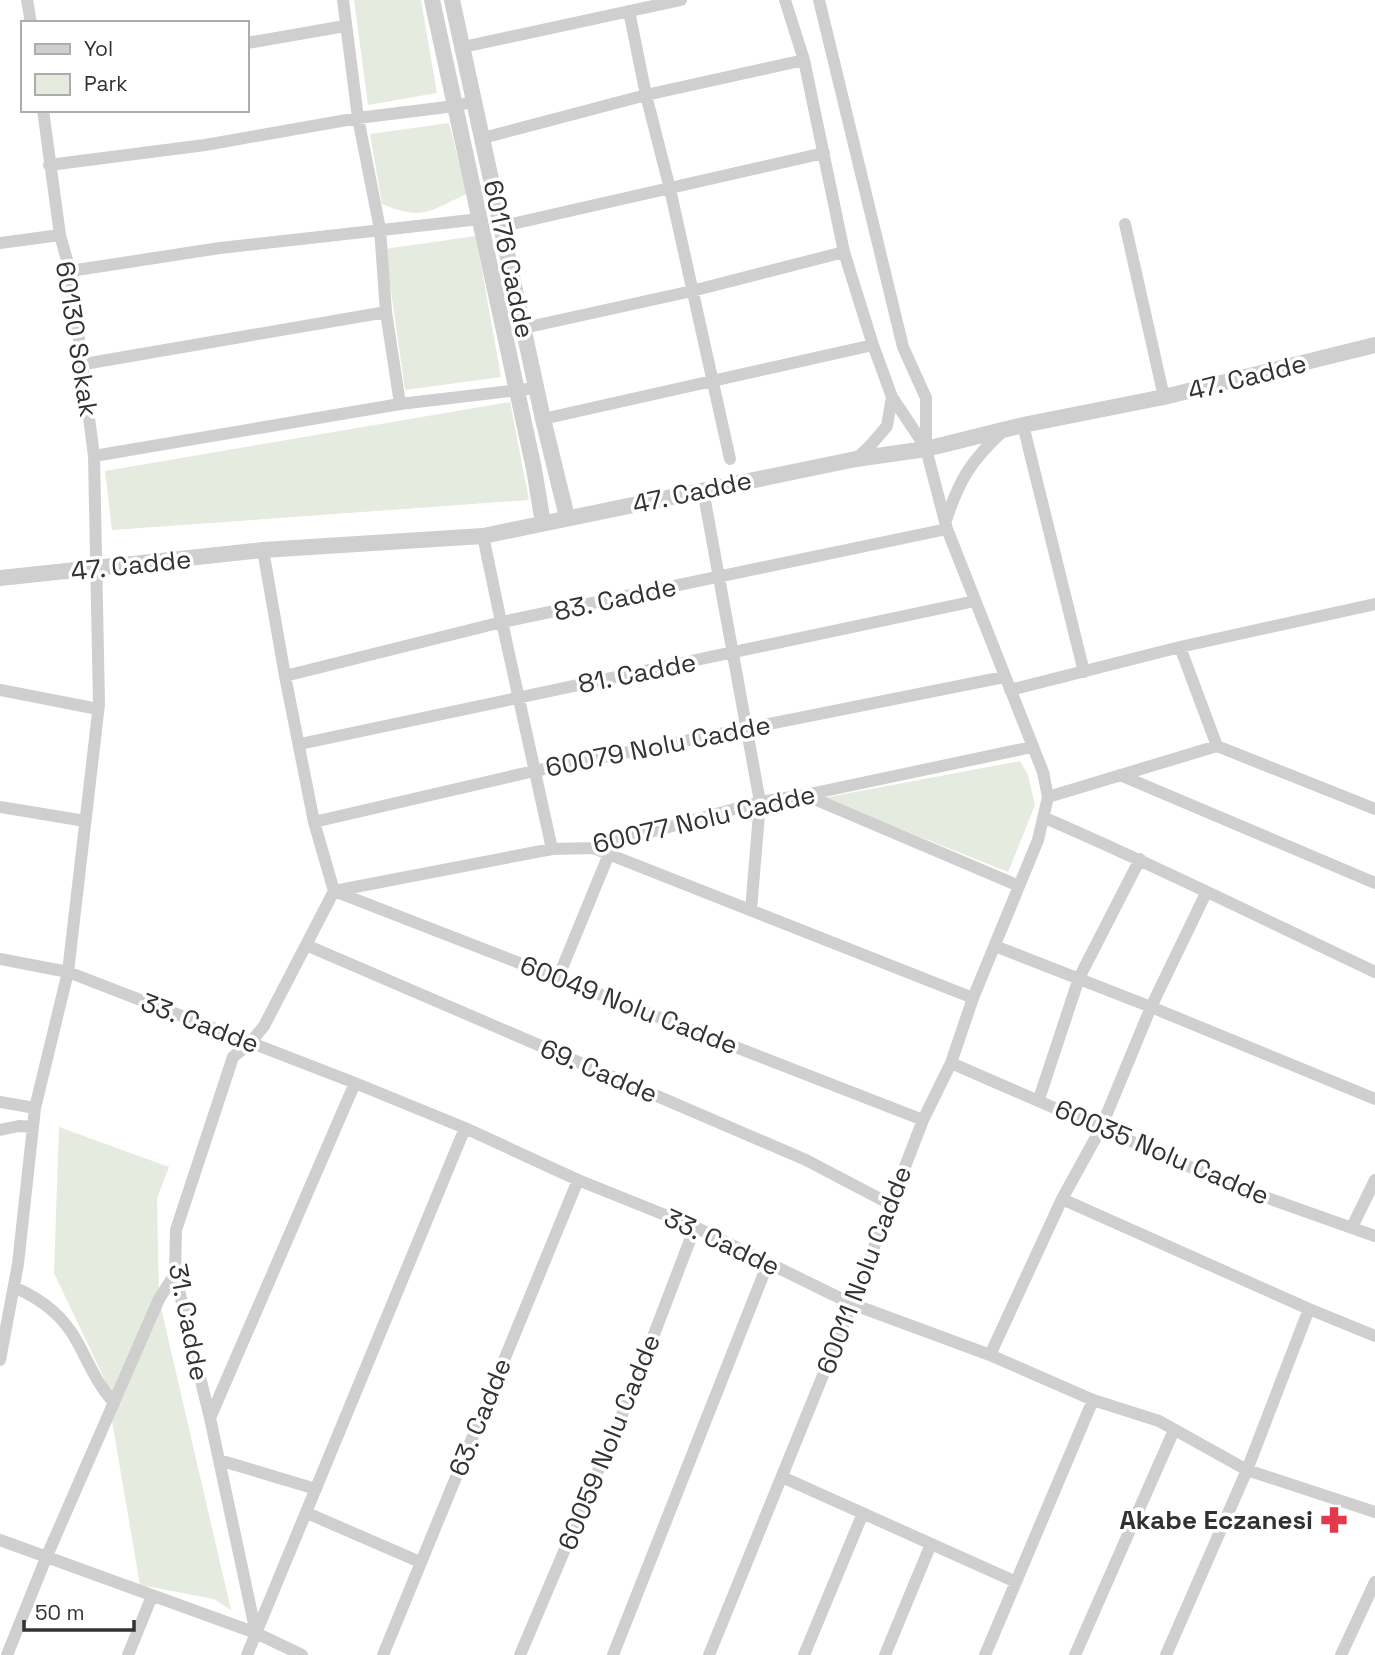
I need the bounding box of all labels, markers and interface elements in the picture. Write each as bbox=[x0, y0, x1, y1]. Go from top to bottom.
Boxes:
legend bbox=[21, 21, 248, 112]
text: Yol bbox=[84, 35, 113, 62]
text: Park bbox=[84, 70, 128, 97]
street label: 60176 Cadde bbox=[476, 177, 542, 341]
street label: 60130 Sokak bbox=[48, 259, 106, 419]
street label: 47. Cadde bbox=[1184, 346, 1310, 408]
street label: 47. Cadde bbox=[629, 463, 755, 521]
street label: 47. Cadde bbox=[69, 542, 193, 588]
street label: 83. Cadde bbox=[551, 569, 679, 629]
street label: 81. Cadde bbox=[575, 645, 699, 701]
street label: 60079 Nolu Cadde bbox=[543, 708, 773, 784]
street label: 60077 Nolu Cadde bbox=[589, 777, 819, 861]
street label: 60049 Nolu Cadde bbox=[515, 948, 743, 1062]
street label: 33. Cadde bbox=[136, 985, 264, 1061]
street label: 69. Cadde bbox=[535, 1031, 663, 1111]
street label: 60035 Nolu Cadde bbox=[1050, 1091, 1274, 1213]
street label: 60011 Nolu Cadde bbox=[809, 1161, 919, 1379]
street label: 33. Cadde bbox=[659, 1200, 785, 1284]
street label: 31. Cadde bbox=[161, 1260, 217, 1384]
street label: 60059 Nolu Cadde bbox=[550, 1329, 668, 1555]
street label: 63. Cadde bbox=[441, 1353, 519, 1481]
place label: Akabe Eczanesi bbox=[1119, 1503, 1313, 1537]
pharmacy icon: Akabe Eczanesi bbox=[1319, 1505, 1349, 1535]
scale bar bbox=[24, 1588, 135, 1632]
text: 50 m bbox=[35, 1599, 85, 1626]

